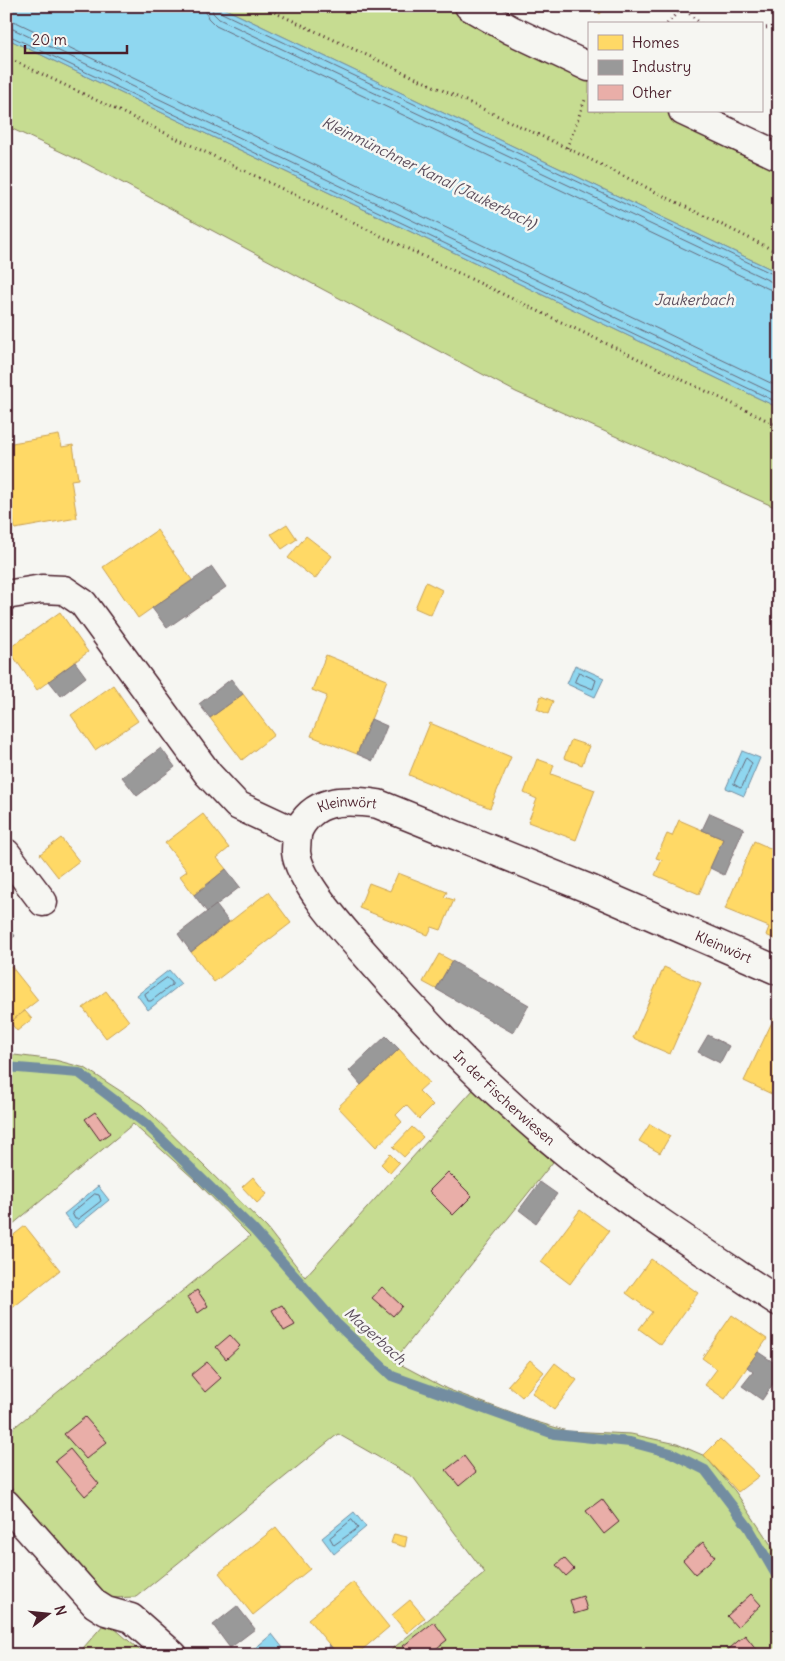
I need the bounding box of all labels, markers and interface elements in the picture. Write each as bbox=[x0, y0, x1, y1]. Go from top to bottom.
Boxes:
scale bar bbox=[25, 22, 128, 54]
legend bbox=[588, 22, 762, 112]
text: 20 m bbox=[32, 30, 67, 49]
text: Homes bbox=[632, 33, 679, 52]
text: Industry bbox=[632, 57, 691, 76]
text: Other bbox=[632, 83, 672, 102]
water label: Kleinmünchner Kanal (Jaukerbach) bbox=[319, 112, 541, 233]
water label: Jaukerbach bbox=[654, 290, 734, 309]
street label: Kleinwört bbox=[314, 792, 378, 816]
street label: Kleinwört bbox=[692, 927, 755, 967]
street label: In der Fischerwiesen bbox=[450, 1047, 559, 1149]
water label: Magerbach bbox=[341, 1303, 410, 1368]
north arrow bbox=[22, 1588, 72, 1638]
text: N bbox=[51, 1603, 70, 1618]

